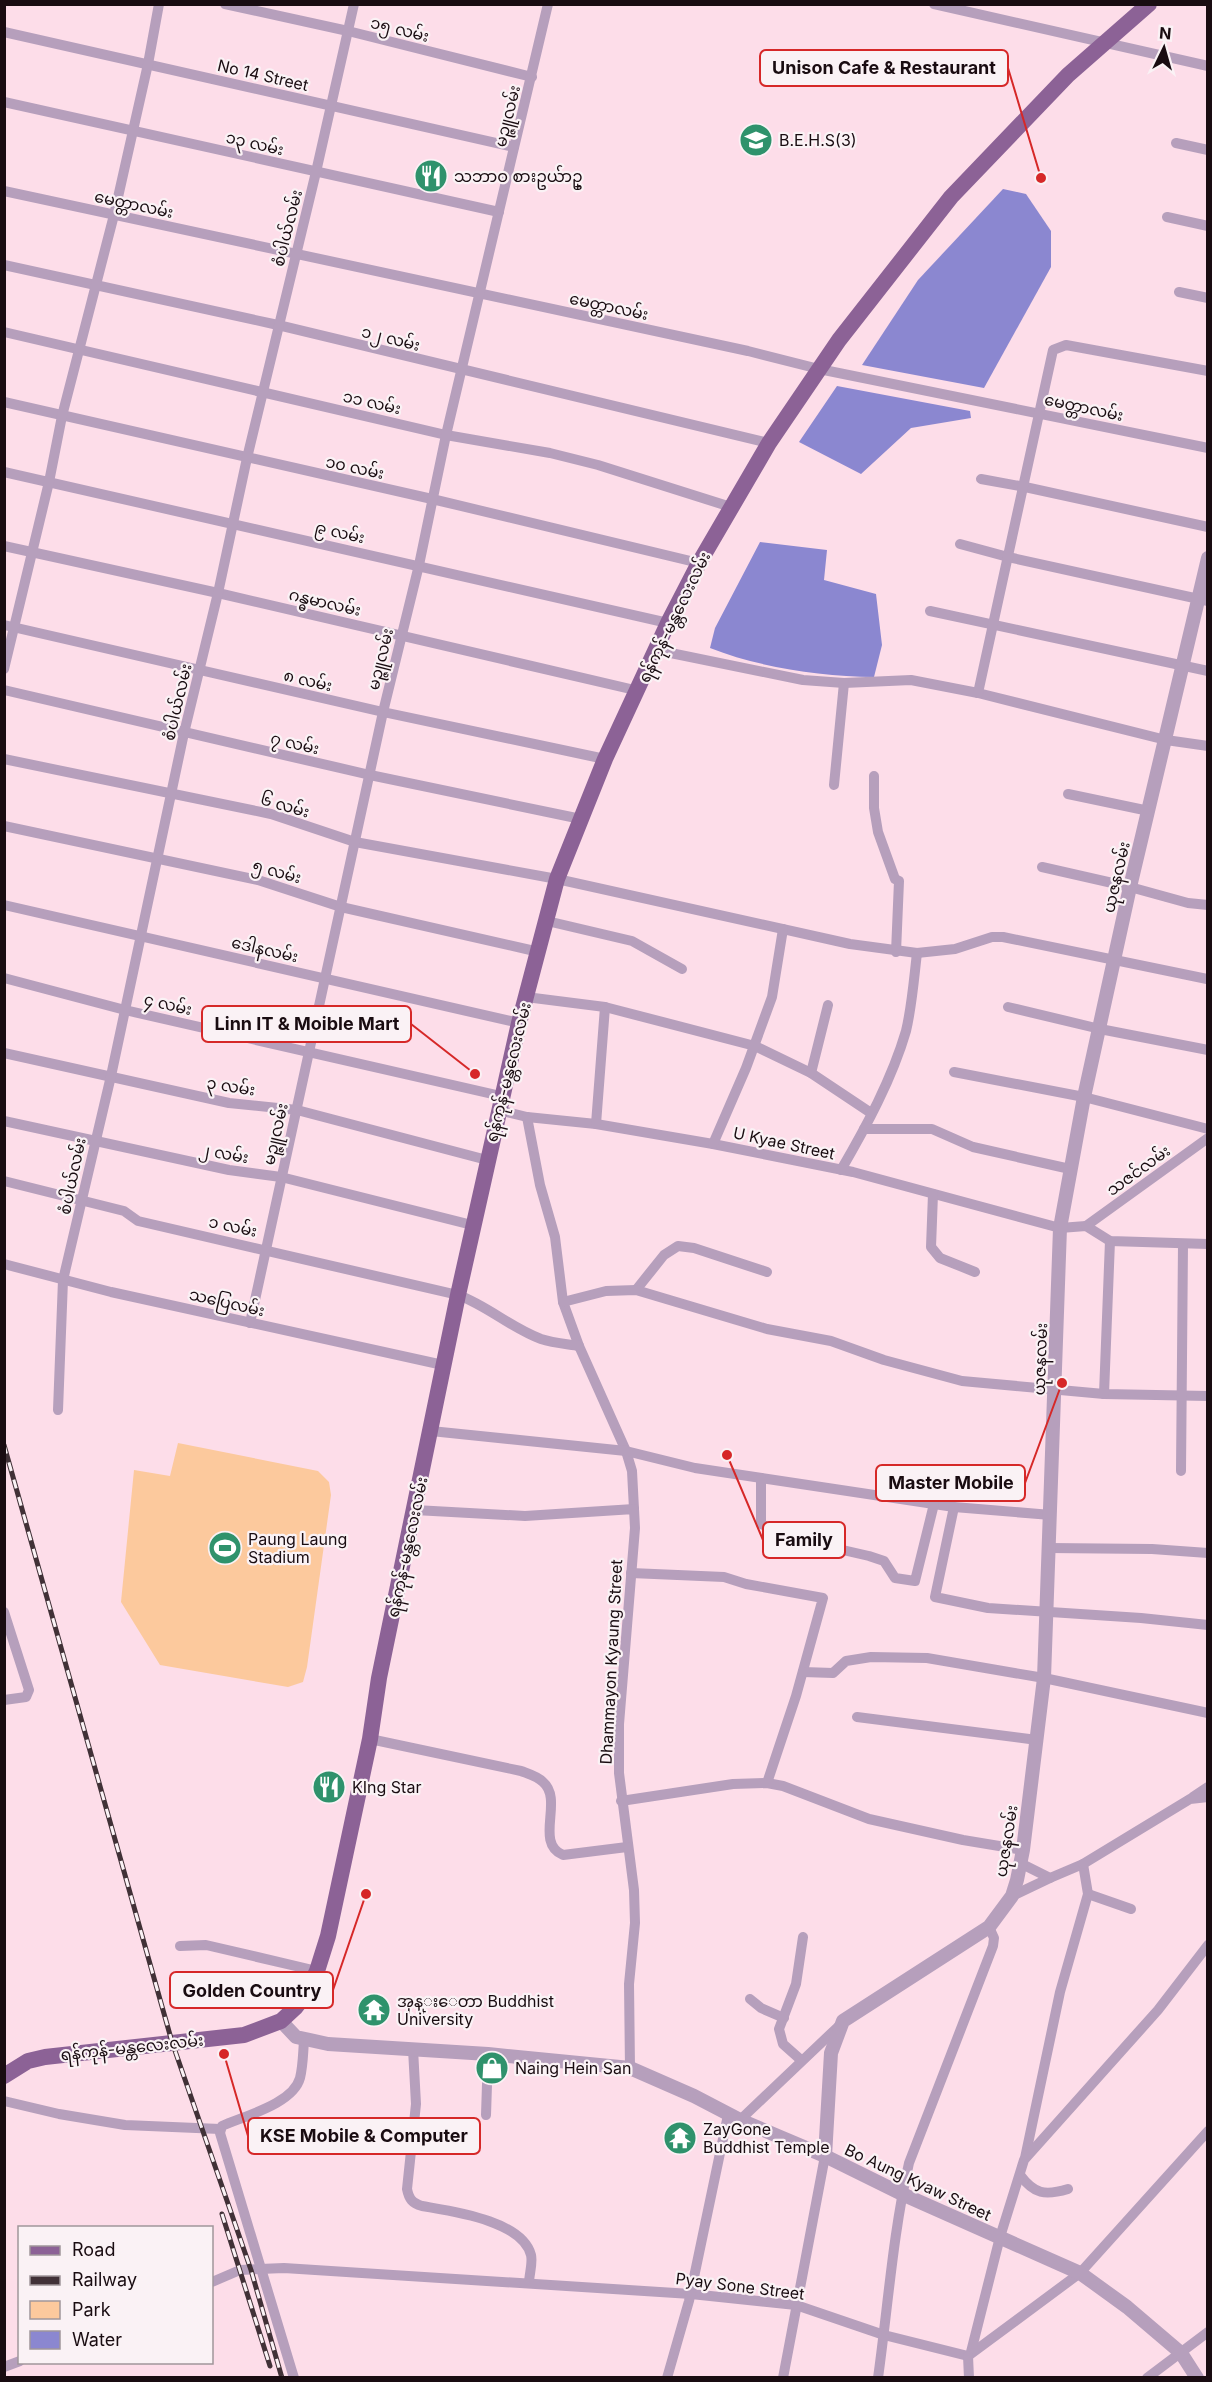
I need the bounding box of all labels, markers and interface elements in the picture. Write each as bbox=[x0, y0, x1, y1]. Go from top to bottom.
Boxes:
street label: ၁၅ လမ်း bbox=[368, 11, 432, 50]
north arrow bbox=[1134, 18, 1194, 78]
text: N bbox=[1158, 23, 1172, 44]
callout: Unison Cafe & Restaurant bbox=[760, 50, 1008, 86]
street label: No 14 Street bbox=[216, 55, 310, 95]
text: Unison Cafe & Restaurant bbox=[772, 57, 996, 78]
street label: မဉ္ဇူလမ်း bbox=[489, 83, 528, 150]
school or university icon: B.E.H.S(3) bbox=[738, 122, 774, 158]
street label: ၁၃ လမ်း bbox=[223, 126, 286, 163]
place label: B.E.H.S(3) bbox=[779, 130, 857, 150]
restaurant icon: သဘာဝ စားဥယ်ာဥ္ bbox=[413, 158, 449, 194]
place label: သဘာဝ စားဥယ်ာဥ္ bbox=[454, 165, 583, 190]
street label: မေတ္တာလမ်း bbox=[92, 185, 176, 226]
street label: စံပါယ်လမ်း bbox=[267, 187, 306, 268]
street label: မေတ္တာလမ်း bbox=[567, 287, 651, 328]
street label: ၁၂ လမ်း bbox=[359, 320, 423, 359]
street label: ၁၁ လမ်း bbox=[341, 385, 403, 418]
street label: မေတ္တာလမ်း bbox=[1042, 388, 1126, 429]
street label: ၁၀ လမ်း bbox=[324, 450, 386, 483]
street label: ၉ လမ်း bbox=[312, 516, 367, 551]
street label: ရန်ကုန်-မန္တလေးလမ်း bbox=[633, 548, 719, 688]
street label: ဂန္ဓမာလမ်း bbox=[286, 583, 363, 624]
street label: မဉ္ဇူလမ်း bbox=[362, 626, 401, 693]
street label: စံပါယ်လမ်း bbox=[157, 661, 196, 742]
street label: ၈ လမ်း bbox=[282, 664, 334, 695]
street label: ၇ လမ်း bbox=[268, 727, 321, 762]
street label: ၆ လမ်း bbox=[258, 787, 312, 822]
street label: ယုဇနလမ်း bbox=[1097, 839, 1139, 916]
street label: ၅ လမ်း bbox=[249, 854, 304, 891]
street label: ဒေါနလမ်း bbox=[229, 931, 301, 970]
street label: ၄ လမ်း bbox=[141, 988, 194, 1023]
street label: ရန်ကုန်-မန္တလေးလမ်း bbox=[480, 1000, 540, 1145]
callout: Linn IT & Moible Mart bbox=[202, 1006, 411, 1042]
text: Linn IT & Moible Mart bbox=[215, 1013, 400, 1034]
street label: ၃ လမ်း bbox=[205, 1071, 257, 1104]
street label: မဉ္ဇူလမ်း bbox=[257, 1101, 296, 1168]
street label: U Kyae Street bbox=[731, 1122, 837, 1164]
street label: စံပါယ်လမ်း bbox=[53, 1135, 90, 1216]
street label: ၂ လမ်း bbox=[197, 1138, 250, 1171]
street label: သဇင်လမ်း bbox=[1102, 1139, 1174, 1200]
street label: ၁ လမ်း bbox=[207, 1210, 259, 1241]
street label: သပြေလမ်း bbox=[186, 1283, 267, 1324]
street label: ယုဇနလမ်း bbox=[1028, 1322, 1056, 1396]
callout: Master Mobile bbox=[876, 1465, 1025, 1501]
text: Master Mobile bbox=[888, 1472, 1014, 1493]
street label: ရန်ကုန်-မန္တလေးလမ်း bbox=[381, 1475, 437, 1620]
callout: Family bbox=[763, 1522, 845, 1558]
place label: Paung Laung Stadium bbox=[248, 1529, 347, 1567]
text: Family bbox=[775, 1529, 833, 1550]
sports icon: Paung Laung Stadium bbox=[207, 1530, 243, 1566]
street label: Dhammayon Kyaung Street bbox=[596, 1559, 626, 1765]
restaurant icon: KIng Star bbox=[311, 1769, 347, 1805]
place label: KIng Star bbox=[352, 1777, 421, 1797]
street label: ယုဇနလမ်း bbox=[989, 1803, 1026, 1879]
callout: Golden Country bbox=[170, 1972, 333, 2008]
text: Golden Country bbox=[183, 1980, 322, 2001]
place label: အုန္းေတာ Buddhist University bbox=[397, 1991, 554, 2029]
temple icon: အုန္းေတာ Buddhist University bbox=[356, 1992, 392, 2028]
street label: ရန်ကုန်-မန္တလေးလမ်း bbox=[60, 2029, 205, 2069]
shop icon: Naing Hein San bbox=[474, 2050, 510, 2086]
place label: Naing Hein San bbox=[515, 2058, 631, 2078]
callout: KSE Mobile & Computer bbox=[248, 2118, 480, 2154]
place label: ZayGone Buddhist Temple bbox=[703, 2119, 829, 2157]
temple icon: ZayGone Buddhist Temple bbox=[662, 2120, 698, 2156]
text: KSE Mobile & Computer bbox=[260, 2125, 468, 2146]
street label: Bo Aung Kyaw Street bbox=[841, 2139, 995, 2225]
legend bbox=[18, 2226, 213, 2364]
text: Road bbox=[72, 2239, 115, 2260]
street label: Pyay Sone Street bbox=[674, 2268, 806, 2304]
text: Railway bbox=[72, 2269, 137, 2290]
text: Park bbox=[72, 2299, 111, 2320]
text: Water bbox=[72, 2329, 122, 2350]

